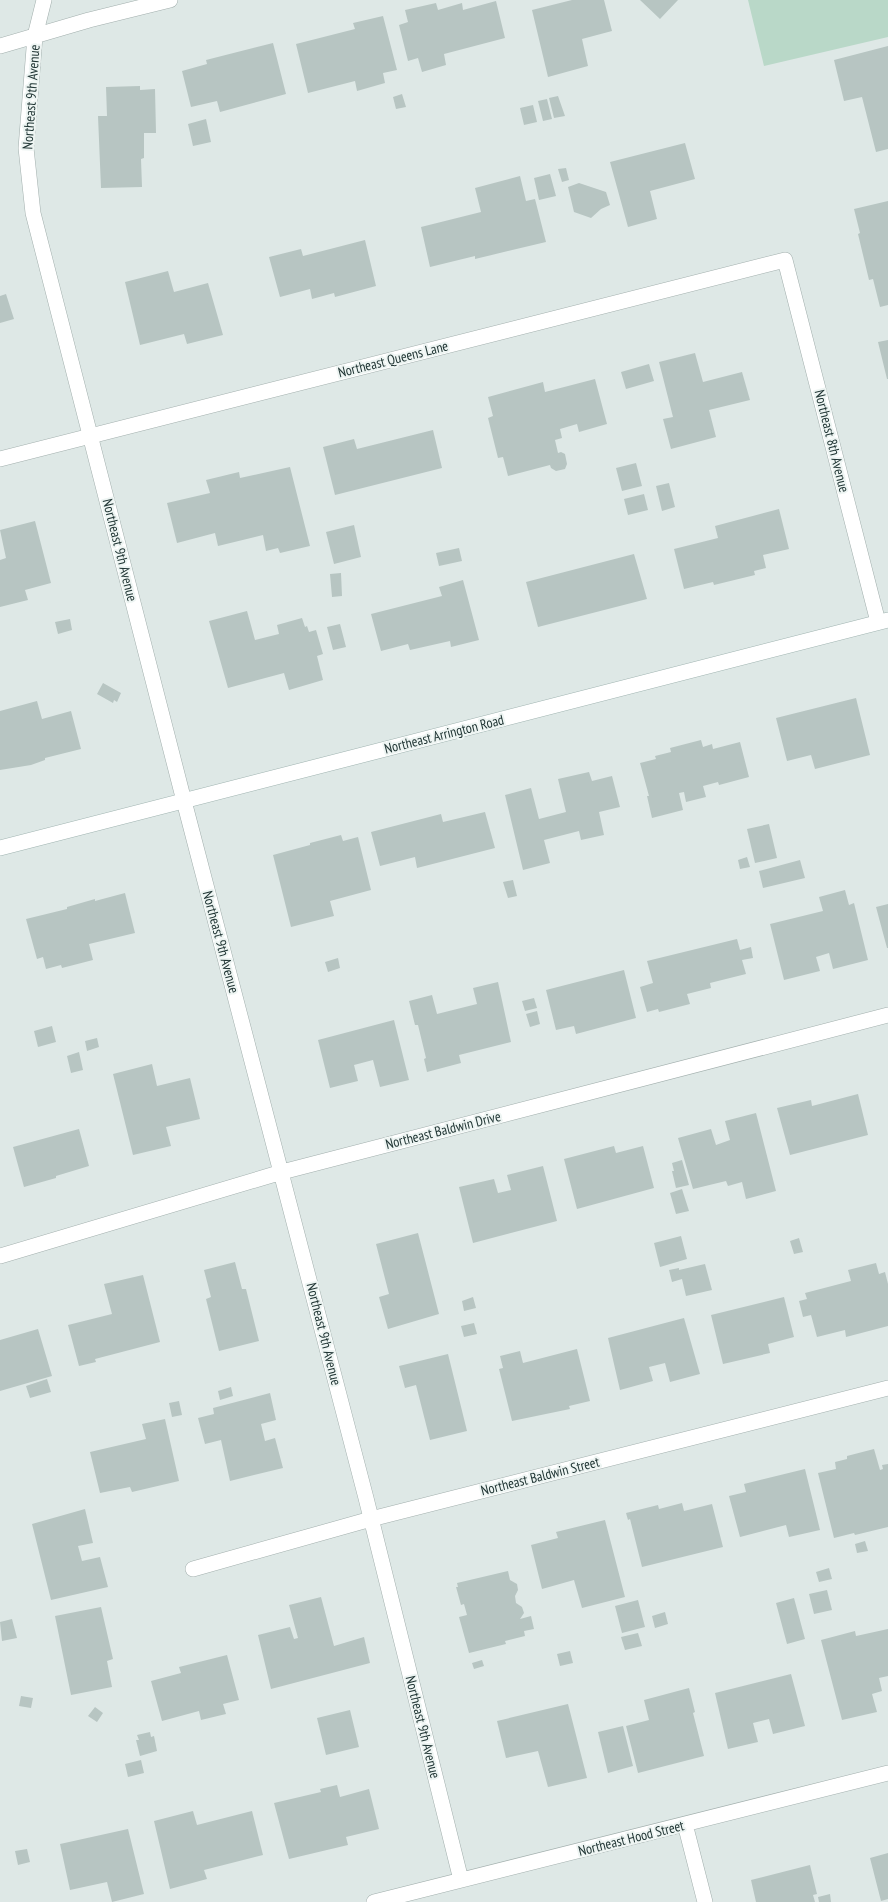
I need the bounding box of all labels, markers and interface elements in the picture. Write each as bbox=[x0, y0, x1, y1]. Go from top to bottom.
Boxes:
street label: Northeast 9th Avenue bbox=[18, 44, 44, 150]
street label: Northeast Queens Lane bbox=[336, 337, 450, 381]
street label: Northeast 8th Avenue bbox=[811, 388, 853, 494]
street label: Northeast 9th Avenue bbox=[99, 497, 141, 603]
street label: Northeast Arrington Road bbox=[382, 710, 506, 758]
street label: Northeast 9th Avenue bbox=[199, 889, 243, 995]
street label: Northeast Baldwin Drive bbox=[384, 1107, 503, 1153]
street label: Northeast 9th Avenue bbox=[303, 1281, 345, 1387]
street label: Northeast Baldwin Street bbox=[479, 1453, 601, 1499]
street label: Northeast 9th Avenue bbox=[402, 1674, 444, 1780]
street label: Northeast Hood Street bbox=[576, 1816, 686, 1860]

